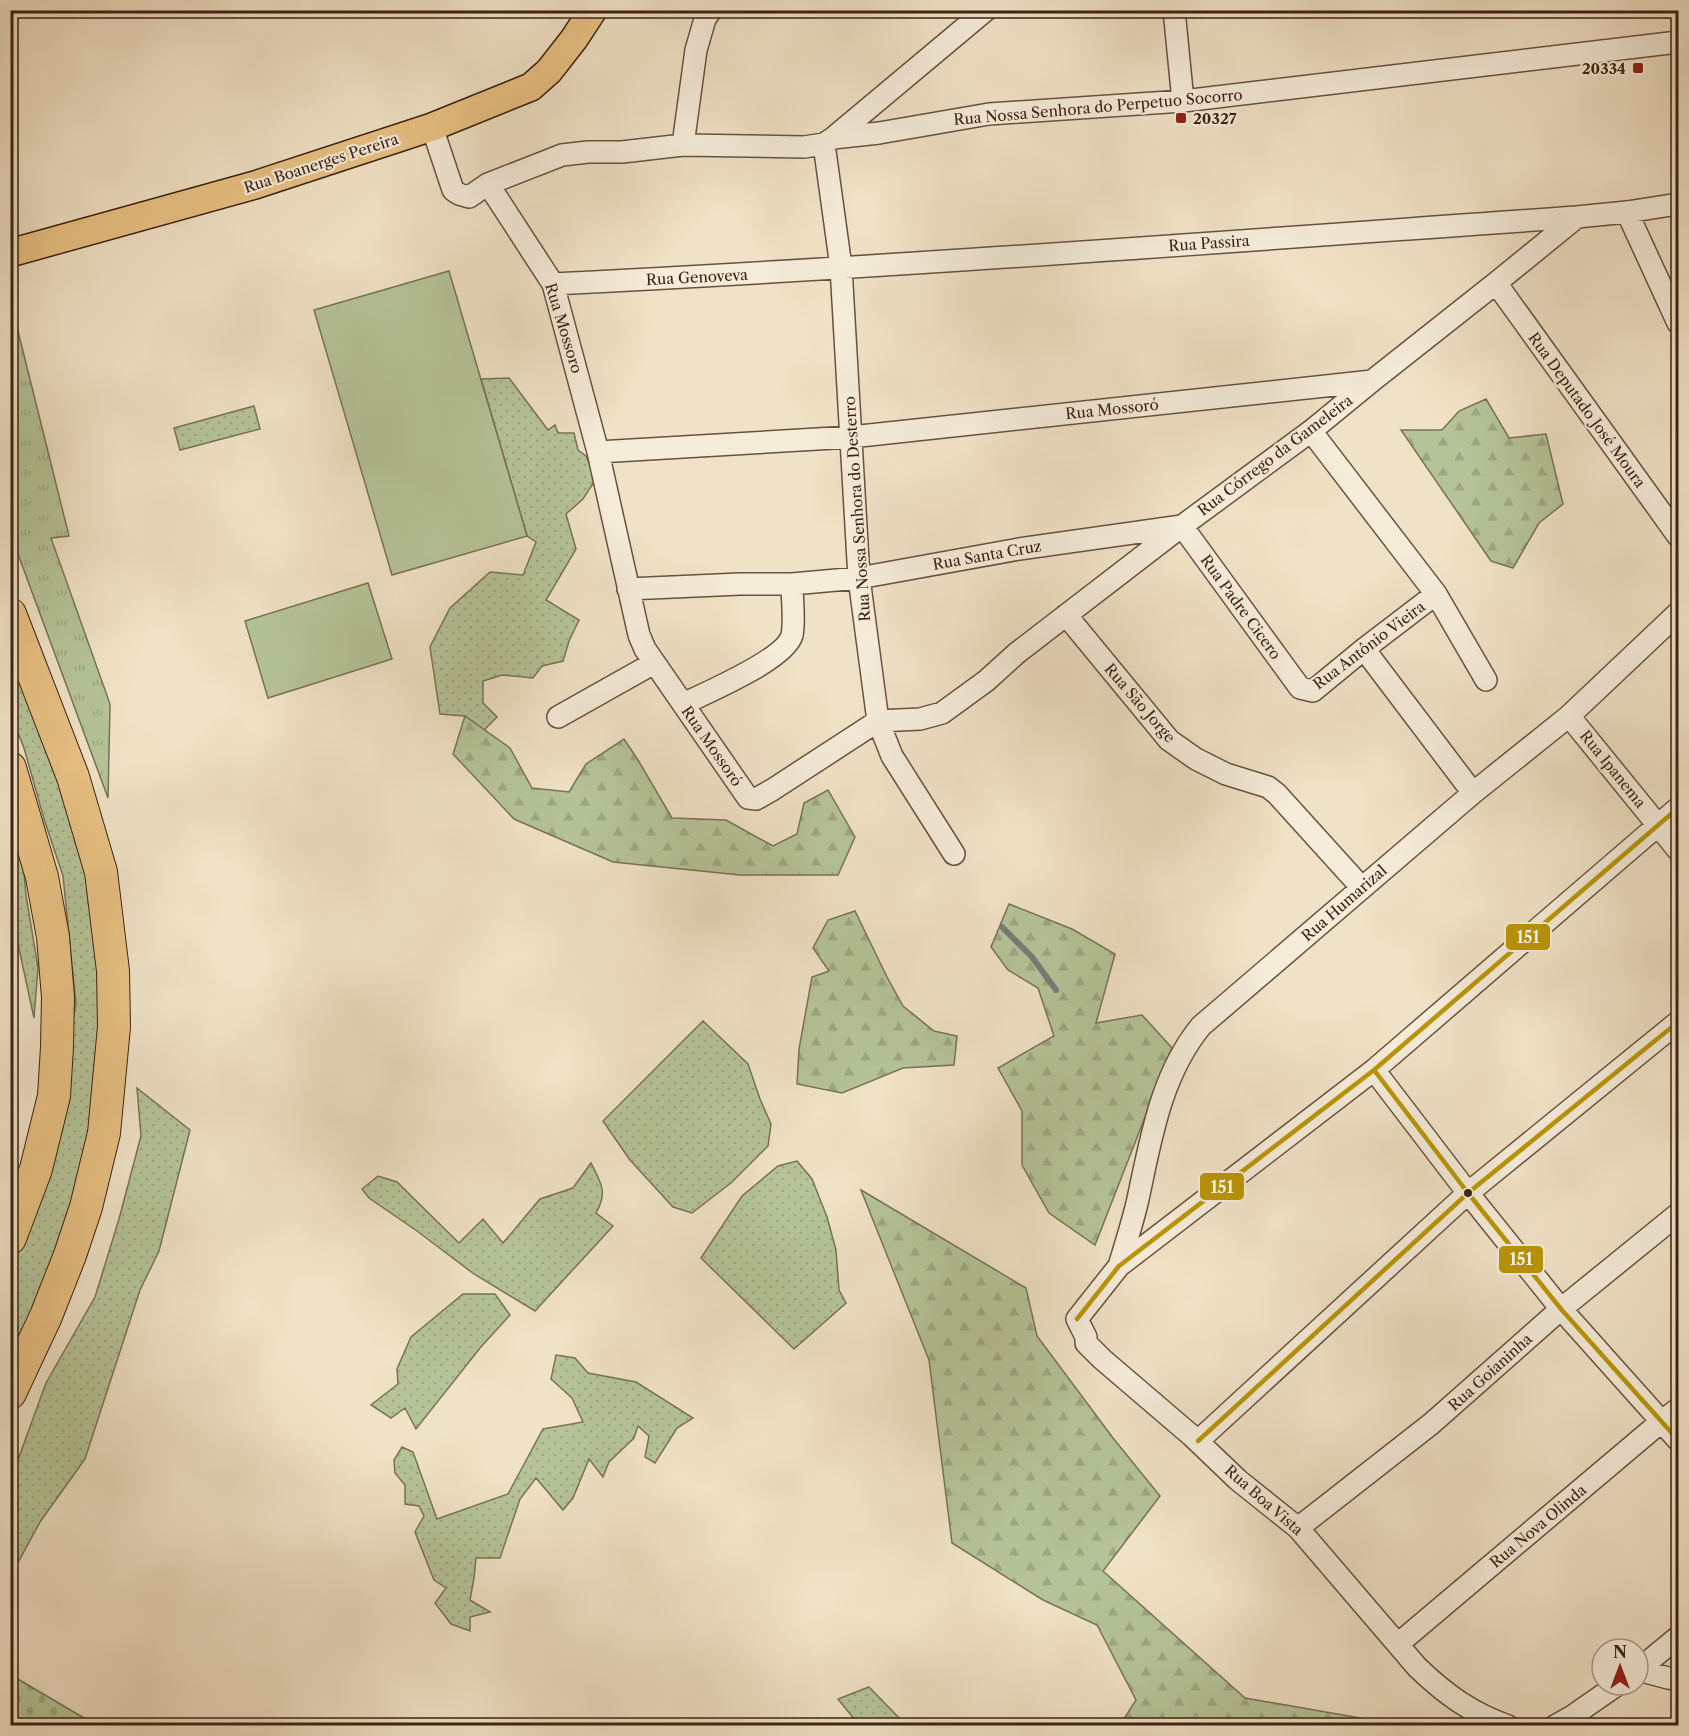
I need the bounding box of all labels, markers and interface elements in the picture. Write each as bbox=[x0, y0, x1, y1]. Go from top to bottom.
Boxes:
place label: 20334 bbox=[1582, 59, 1626, 78]
marker: 20334 bbox=[1631, 61, 1645, 75]
street label: Rua Nossa Senhora do Perpetuo Socorro bbox=[953, 85, 1243, 129]
place label: 20327 bbox=[1193, 109, 1237, 128]
marker: 20327 bbox=[1174, 111, 1188, 125]
street label: Rua Boanerges Pereira bbox=[241, 129, 401, 197]
street label: Rua Passira bbox=[1168, 231, 1250, 255]
street label: Rua Genoveva bbox=[646, 265, 749, 289]
street label: Rua Mossoro bbox=[541, 281, 587, 375]
street label: Rua Deputado José Moura bbox=[1524, 329, 1650, 491]
street label: Rua Córrego da Gameleira bbox=[1194, 390, 1356, 520]
street label: Rua Mossoró bbox=[1065, 395, 1159, 423]
street label: Rua Nossa Senhora do Desterro bbox=[840, 396, 874, 622]
street label: Rua Santa Cruz bbox=[931, 536, 1043, 574]
street label: Rua Padre Cicero bbox=[1197, 551, 1285, 663]
street label: Rua Antônio Vieira bbox=[1309, 597, 1429, 693]
street label: Rua São Jorge bbox=[1100, 659, 1180, 747]
street label: Rua Mossoró bbox=[677, 702, 747, 790]
street label: Rua Ipanema bbox=[1576, 726, 1650, 812]
street label: Rua Humarizal bbox=[1298, 860, 1391, 945]
line badge: 151 bbox=[1505, 923, 1551, 951]
text: 151 bbox=[1516, 927, 1540, 947]
line badge: 151 bbox=[1199, 1172, 1245, 1201]
text: 151 bbox=[1210, 1177, 1234, 1197]
unlabelled marker bbox=[1462, 1187, 1474, 1199]
line badge: 151 bbox=[1498, 1245, 1544, 1274]
text: 151 bbox=[1509, 1249, 1533, 1269]
street label: Rua Goianinha bbox=[1444, 1329, 1536, 1415]
street label: Rua Boa Vista bbox=[1221, 1461, 1307, 1539]
street label: Rua Nova Olinda bbox=[1486, 1480, 1590, 1572]
north arrow bbox=[1590, 1637, 1650, 1697]
text: N bbox=[1613, 1642, 1627, 1662]

